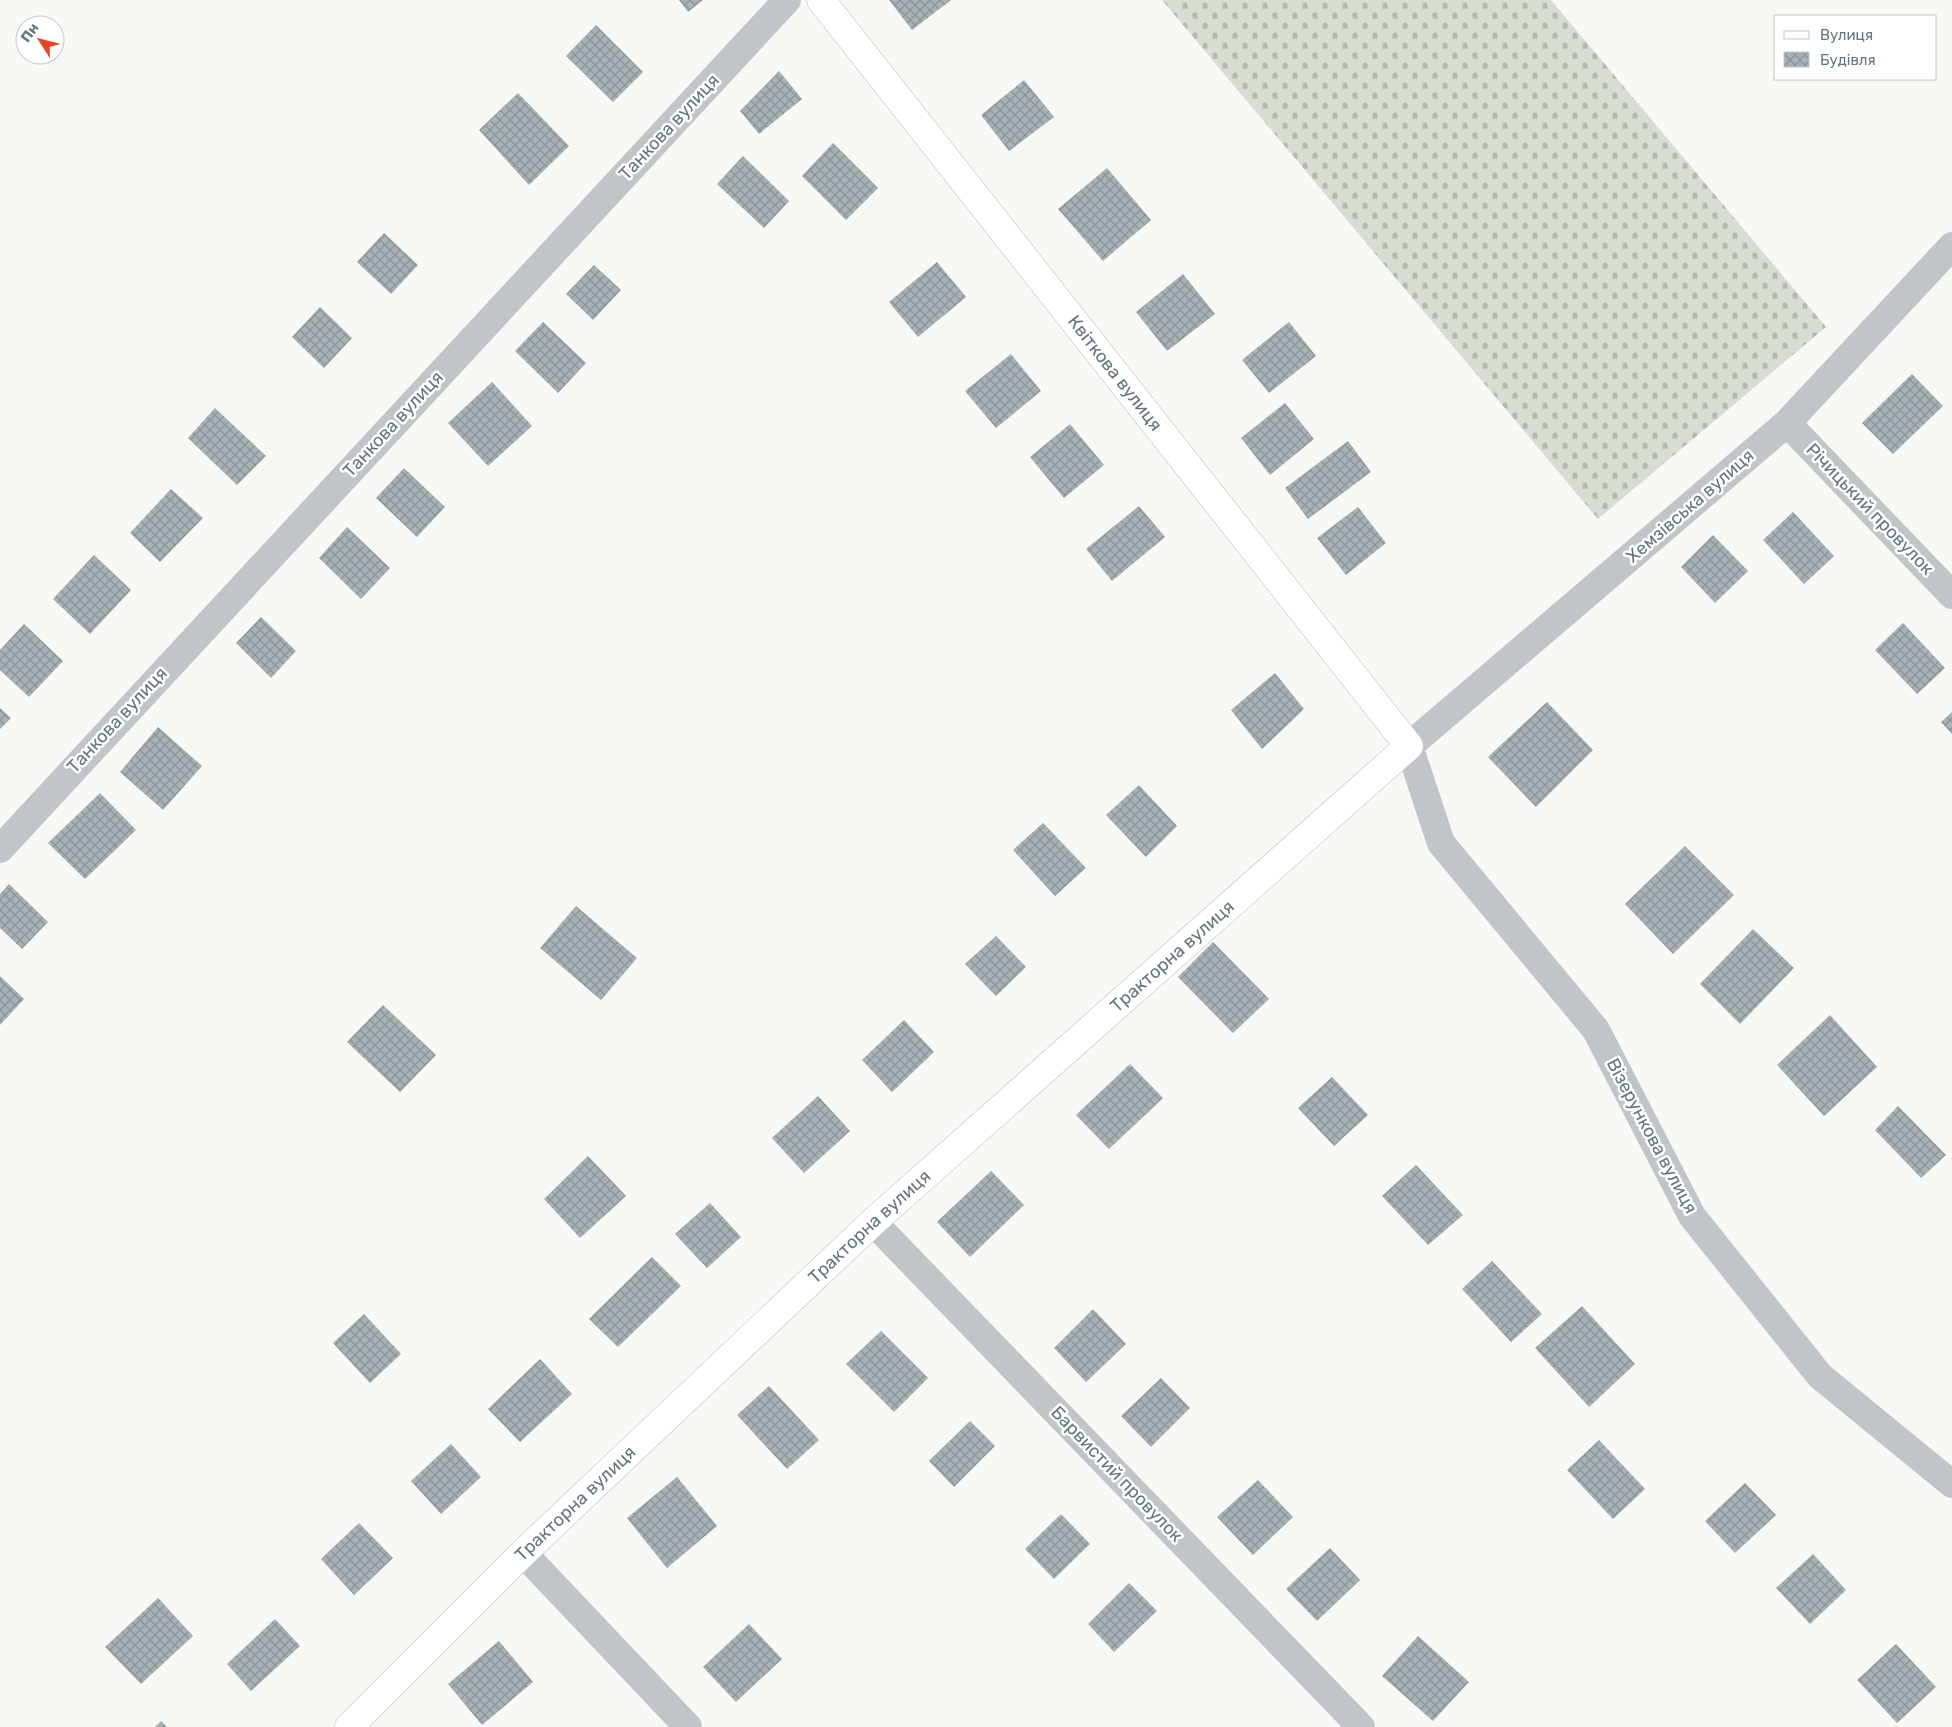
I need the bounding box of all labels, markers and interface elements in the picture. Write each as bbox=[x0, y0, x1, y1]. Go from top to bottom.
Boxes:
north arrow bbox=[15, 15, 65, 65]
legend bbox=[1774, 15, 1937, 80]
text: Пн bbox=[17, 20, 42, 45]
text: Вулиця bbox=[1820, 26, 1873, 44]
text: Будівля bbox=[1820, 51, 1876, 69]
street label: Танкова вулиця bbox=[614, 69, 724, 185]
street label: Квіткова вулиця bbox=[1063, 311, 1167, 435]
street label: Танкова вулиця bbox=[338, 366, 448, 482]
street label: Річицький провулок bbox=[1801, 439, 1939, 580]
street label: Хемзівська вулиця bbox=[1622, 445, 1758, 567]
street label: Танкова вулиця bbox=[62, 662, 172, 778]
street label: Тракторна вулиця bbox=[1106, 896, 1239, 1017]
street label: Візерункова вулиця bbox=[1602, 1055, 1702, 1217]
street label: Тракторна вулиця bbox=[804, 1165, 935, 1288]
street label: Барвистий провулок bbox=[1046, 1402, 1188, 1547]
street label: Тракторна вулиця bbox=[510, 1441, 640, 1566]

